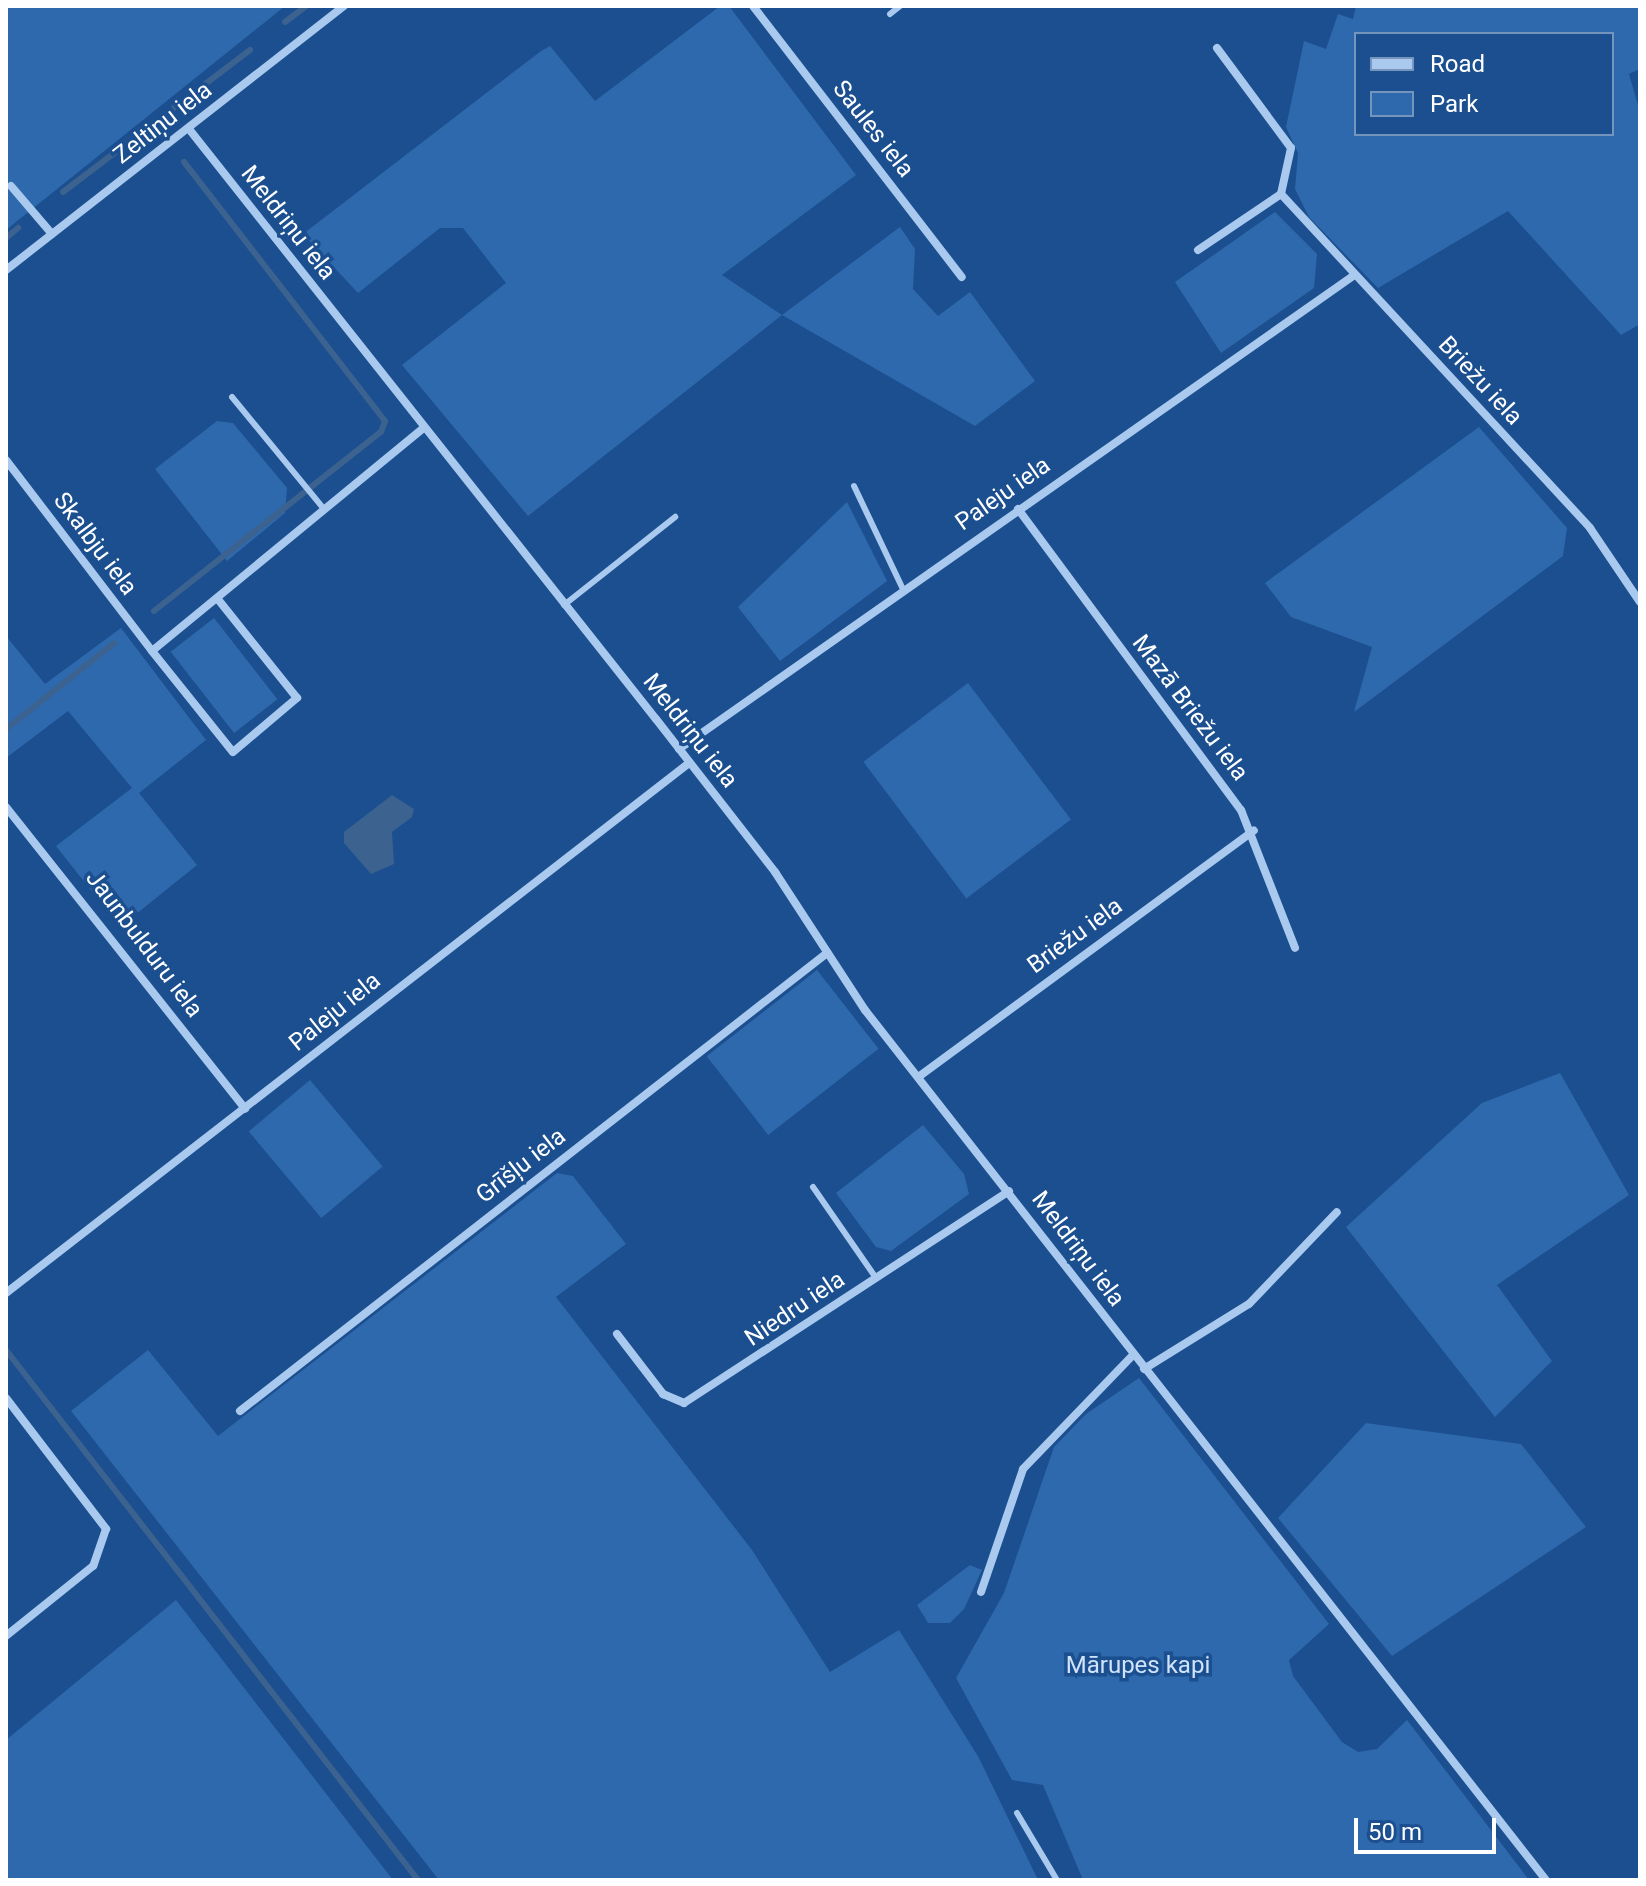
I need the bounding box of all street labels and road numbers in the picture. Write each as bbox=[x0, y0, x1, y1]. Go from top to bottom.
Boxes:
street label: Saules iela bbox=[826, 75, 920, 183]
street label: Zeltiņu iela bbox=[108, 76, 218, 170]
street label: Meldriņu iela bbox=[235, 160, 341, 286]
street label: Briežu iela bbox=[1432, 331, 1528, 431]
street label: Paleju iela bbox=[950, 451, 1056, 537]
street label: Skalbju iela bbox=[47, 487, 143, 601]
street label: Mazā Briežu iela bbox=[1126, 629, 1254, 787]
street label: Meldriņu iela bbox=[637, 668, 743, 794]
street label: Jaunbulduru iela bbox=[79, 865, 209, 1023]
street label: Briežu iela bbox=[1022, 892, 1128, 980]
street label: Paleju iela bbox=[284, 967, 386, 1057]
street label: Grīšļu iela bbox=[471, 1122, 571, 1210]
street label: Meldriņu iela bbox=[1025, 1186, 1131, 1312]
street label: Niedru iela bbox=[740, 1265, 850, 1353]

